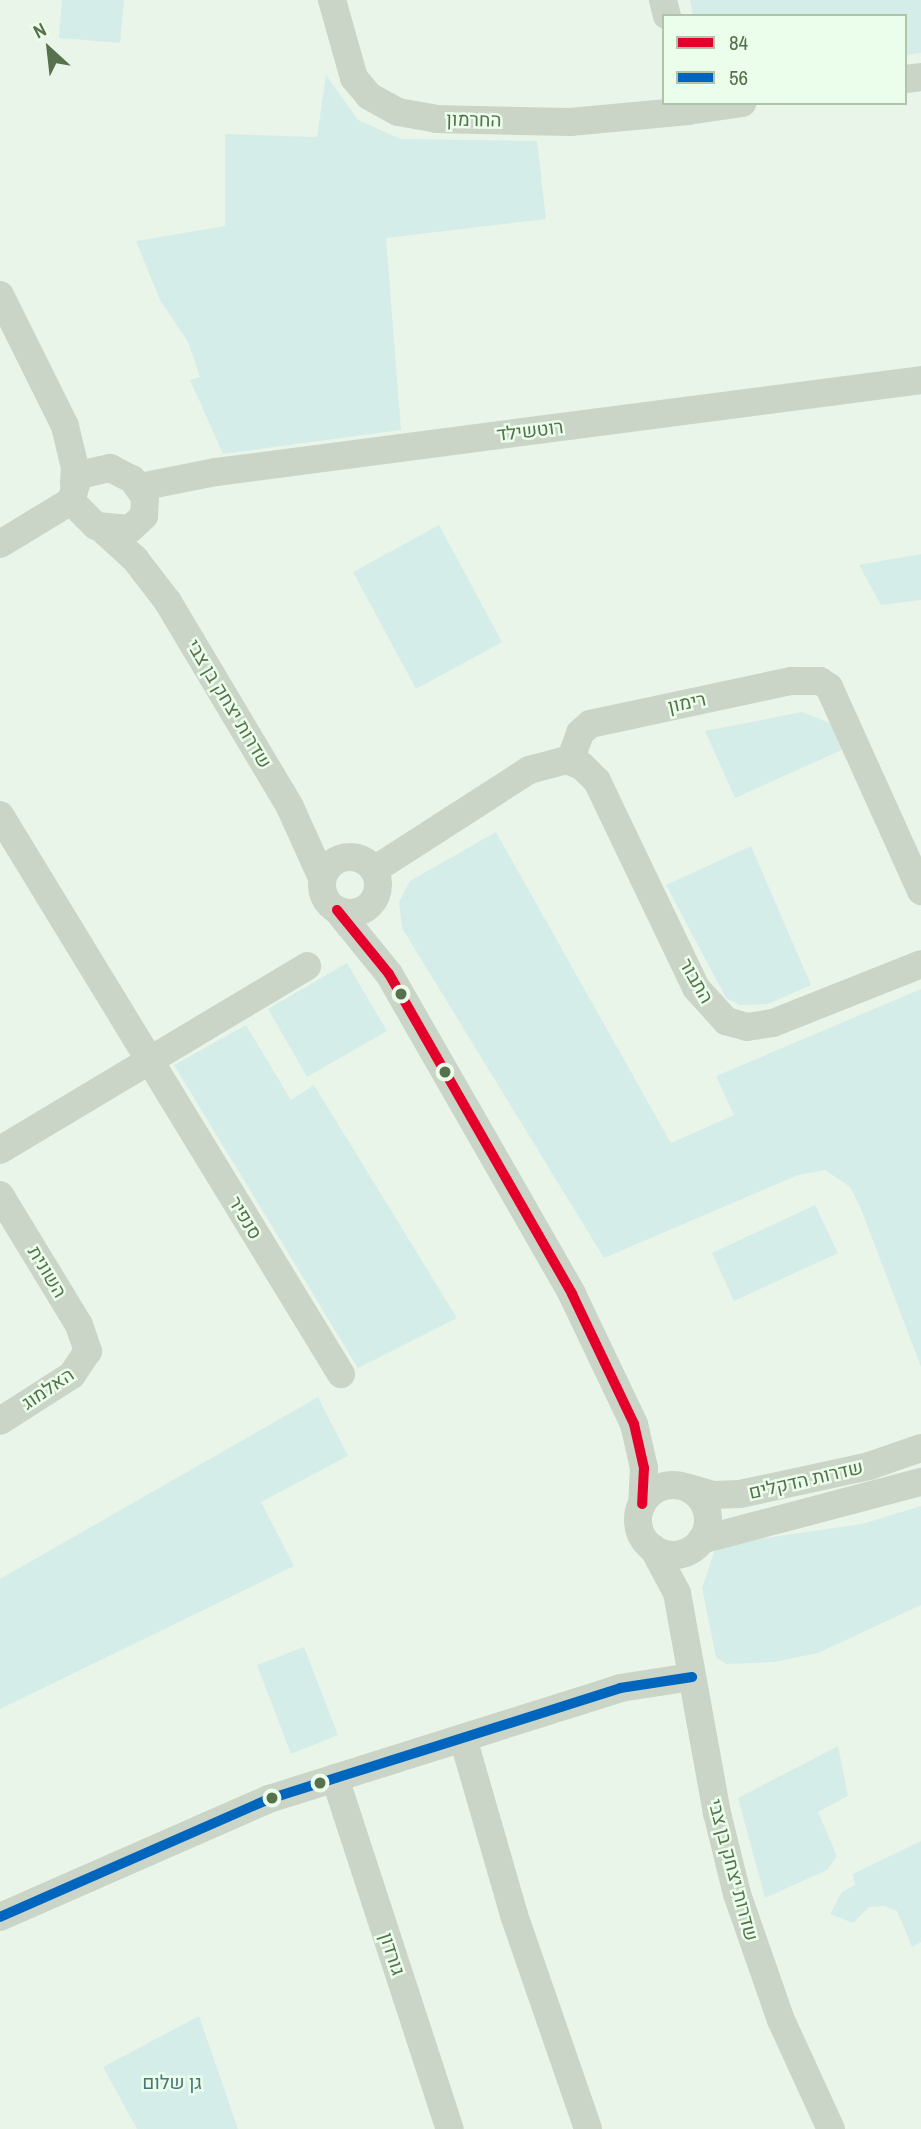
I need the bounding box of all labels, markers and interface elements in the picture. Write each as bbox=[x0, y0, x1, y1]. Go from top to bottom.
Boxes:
north arrow bbox=[14, 14, 84, 84]
legend bbox=[662, 14, 907, 105]
text: N bbox=[29, 16, 50, 44]
text: 84 bbox=[729, 28, 748, 57]
text: 56 bbox=[729, 63, 748, 92]
street label: החרמון bbox=[446, 108, 502, 132]
street label: רוטשילד bbox=[495, 416, 565, 446]
street label: שדרות יצחק בן צבי bbox=[182, 636, 276, 772]
street label: רימון bbox=[666, 688, 708, 718]
street label: התבור bbox=[674, 955, 718, 1007]
unlabelled marker bbox=[394, 987, 408, 1001]
unlabelled marker bbox=[438, 1065, 452, 1079]
street label: סנפיר bbox=[223, 1192, 267, 1244]
street label: השונית bbox=[23, 1242, 71, 1302]
street label: האלמוג bbox=[18, 1363, 78, 1415]
street label: שדרות הדקלים bbox=[747, 1456, 865, 1504]
unlabelled marker bbox=[313, 1776, 327, 1790]
unlabelled marker bbox=[265, 1791, 279, 1805]
street label: שדרות יצחק בן צבי bbox=[703, 1797, 763, 1943]
street label: גורדון bbox=[374, 1930, 410, 1978]
park label: גן שלום bbox=[142, 2072, 202, 2094]

